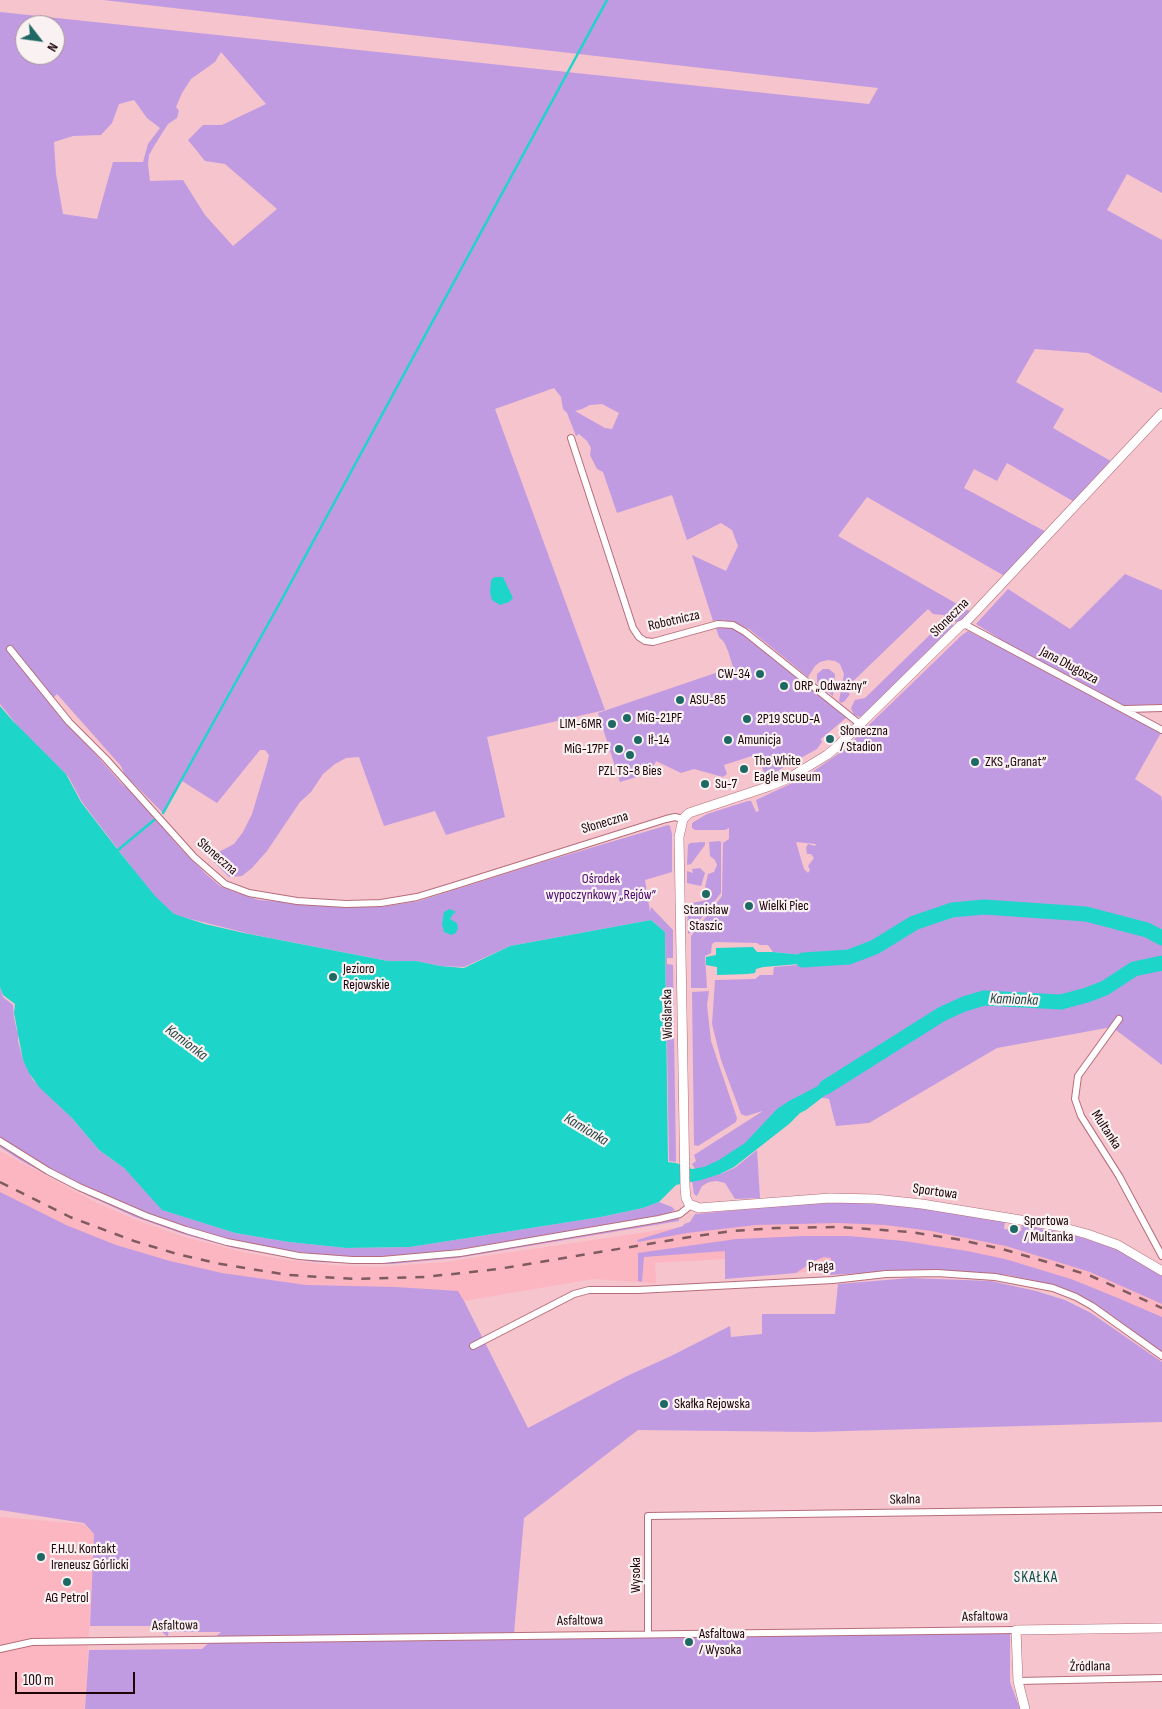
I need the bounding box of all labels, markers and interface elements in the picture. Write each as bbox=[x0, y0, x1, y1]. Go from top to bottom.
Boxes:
north arrow bbox=[15, 15, 65, 65]
text: N bbox=[43, 40, 62, 55]
street label: Słoneczna bbox=[927, 595, 973, 641]
street label: Robotnicza bbox=[647, 607, 701, 635]
street label: Jana Długosza bbox=[1037, 644, 1101, 688]
place label: CW-34 bbox=[718, 666, 750, 682]
marker: CW-34 bbox=[754, 668, 766, 680]
place label: ORP „Odważny” bbox=[794, 678, 867, 694]
marker: ORP „Odważny” bbox=[778, 680, 790, 692]
place label: ASU-85 bbox=[690, 692, 726, 708]
marker: ASU-85 bbox=[674, 694, 686, 706]
place label: MiG-21PF bbox=[637, 710, 682, 726]
place label: 2P19 SCUD-A bbox=[757, 711, 820, 727]
marker: MiG-21PF bbox=[621, 712, 633, 724]
marker: 2P19 SCUD-A bbox=[741, 713, 753, 725]
place label: LIM-6MR bbox=[560, 716, 602, 732]
marker: LIM-6MR bbox=[606, 718, 618, 730]
place label: Słoneczna / Stadion bbox=[840, 723, 888, 756]
place label: Ił-14 bbox=[648, 732, 669, 748]
place label: Amunicja bbox=[738, 732, 781, 748]
marker: Słoneczna / Stadion bbox=[824, 733, 836, 745]
marker: Ił-14 bbox=[632, 734, 644, 746]
marker: Amunicja bbox=[722, 734, 734, 746]
place label: MiG-17PF bbox=[564, 741, 609, 757]
marker: MiG-17PF bbox=[613, 743, 625, 755]
marker: PZL TS-8 Bies bbox=[624, 749, 636, 761]
place label: The White Eagle Museum bbox=[754, 753, 821, 786]
place label: ZKS „Granat” bbox=[985, 754, 1047, 770]
marker: ZKS „Granat” bbox=[969, 756, 981, 768]
place label: PZL TS-8 Bies bbox=[598, 763, 662, 779]
marker: The White Eagle Museum bbox=[738, 763, 750, 775]
place label: Su-7 bbox=[715, 776, 737, 792]
marker: Su-7 bbox=[699, 778, 711, 790]
street label: Słoneczna bbox=[580, 808, 630, 838]
street label: Słoneczna bbox=[193, 835, 241, 879]
park label: Ośrodek wypoczynkowy „Rejów” bbox=[546, 871, 656, 904]
marker: Stanisław Staszic bbox=[700, 888, 712, 900]
place label: Wielki Piec bbox=[759, 898, 809, 914]
marker: Wielki Piec bbox=[743, 900, 755, 912]
place label: Stanisław Staszic bbox=[684, 902, 728, 934]
place label: Jezioro Rejowskie bbox=[343, 961, 390, 994]
marker: Jezioro Rejowskie bbox=[327, 971, 339, 983]
street label: Wioślarska bbox=[659, 989, 677, 1039]
water label: Kamionka bbox=[989, 990, 1039, 1010]
water label: Kamionka bbox=[161, 1021, 211, 1065]
street label: Multanka bbox=[1087, 1107, 1125, 1153]
water label: Kamionka bbox=[561, 1110, 611, 1150]
street label: Sportowa bbox=[912, 1181, 958, 1203]
place label: Sportowa / Multanka bbox=[1024, 1213, 1073, 1246]
marker: Sportowa / Multanka bbox=[1008, 1223, 1020, 1235]
street label: Praga bbox=[808, 1258, 834, 1276]
place label: Skałka Rejowska bbox=[674, 1396, 750, 1412]
marker: Skałka Rejowska bbox=[658, 1398, 670, 1410]
street label: Skalna bbox=[889, 1491, 921, 1509]
place label: F.H.U. Kontakt Ireneusz Górlicki bbox=[51, 1541, 129, 1574]
marker: F.H.U. Kontakt Ireneusz Górlicki bbox=[35, 1551, 47, 1563]
street label: Wysoka bbox=[628, 1557, 644, 1593]
district label: SKAŁKA bbox=[1013, 1569, 1059, 1587]
marker: AG Petrol bbox=[61, 1576, 73, 1588]
place label: AG Petrol bbox=[45, 1590, 89, 1606]
street label: Asfaltowa bbox=[962, 1608, 1008, 1626]
street label: Asfaltowa bbox=[557, 1612, 603, 1630]
street label: Asfaltowa bbox=[152, 1617, 198, 1635]
place label: Asfaltowa / Wysoka bbox=[699, 1626, 745, 1658]
marker: Asfaltowa / Wysoka bbox=[683, 1636, 695, 1648]
street label: Źródlana bbox=[1070, 1658, 1110, 1676]
scale bar bbox=[18, 1662, 138, 1694]
text: 100 m bbox=[23, 1671, 54, 1690]

